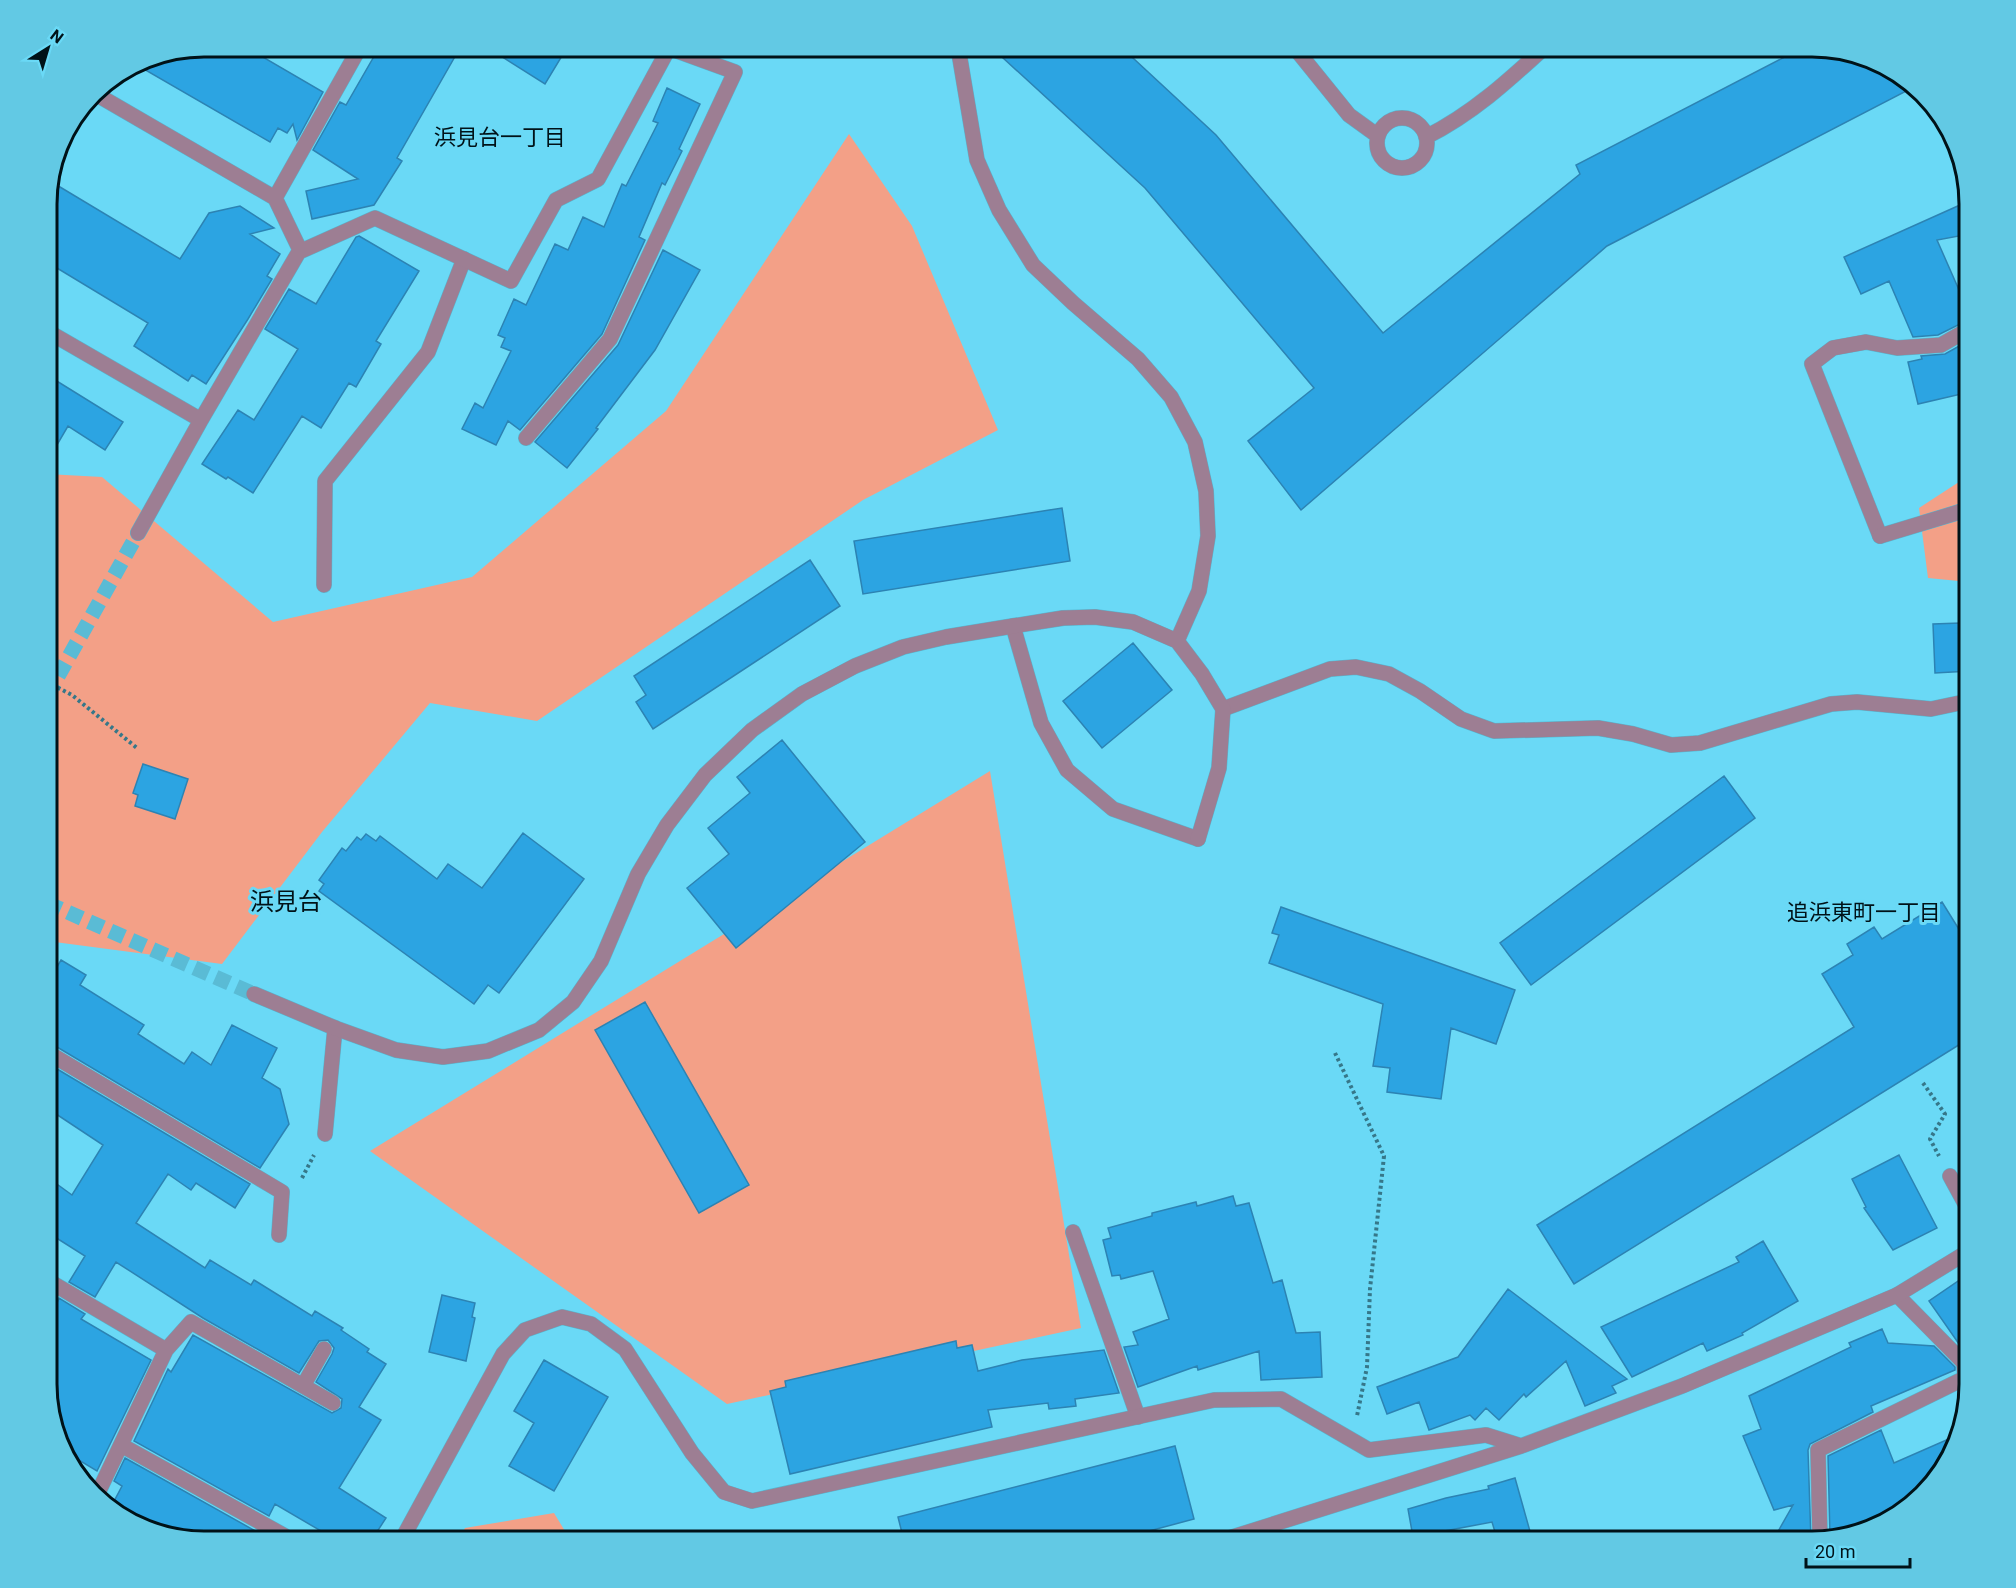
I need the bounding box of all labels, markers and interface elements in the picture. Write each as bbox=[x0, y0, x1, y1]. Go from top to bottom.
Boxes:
north arrow bbox=[18, 18, 78, 78]
text: N bbox=[46, 25, 67, 47]
district label: 浜見台一丁目 bbox=[434, 125, 566, 150]
district label: 浜見台 bbox=[250, 888, 322, 916]
district label: 追浜東町一丁目 bbox=[1787, 900, 1941, 925]
scale bar bbox=[1806, 1531, 1910, 1569]
text: 20 m bbox=[1815, 1541, 1855, 1562]

